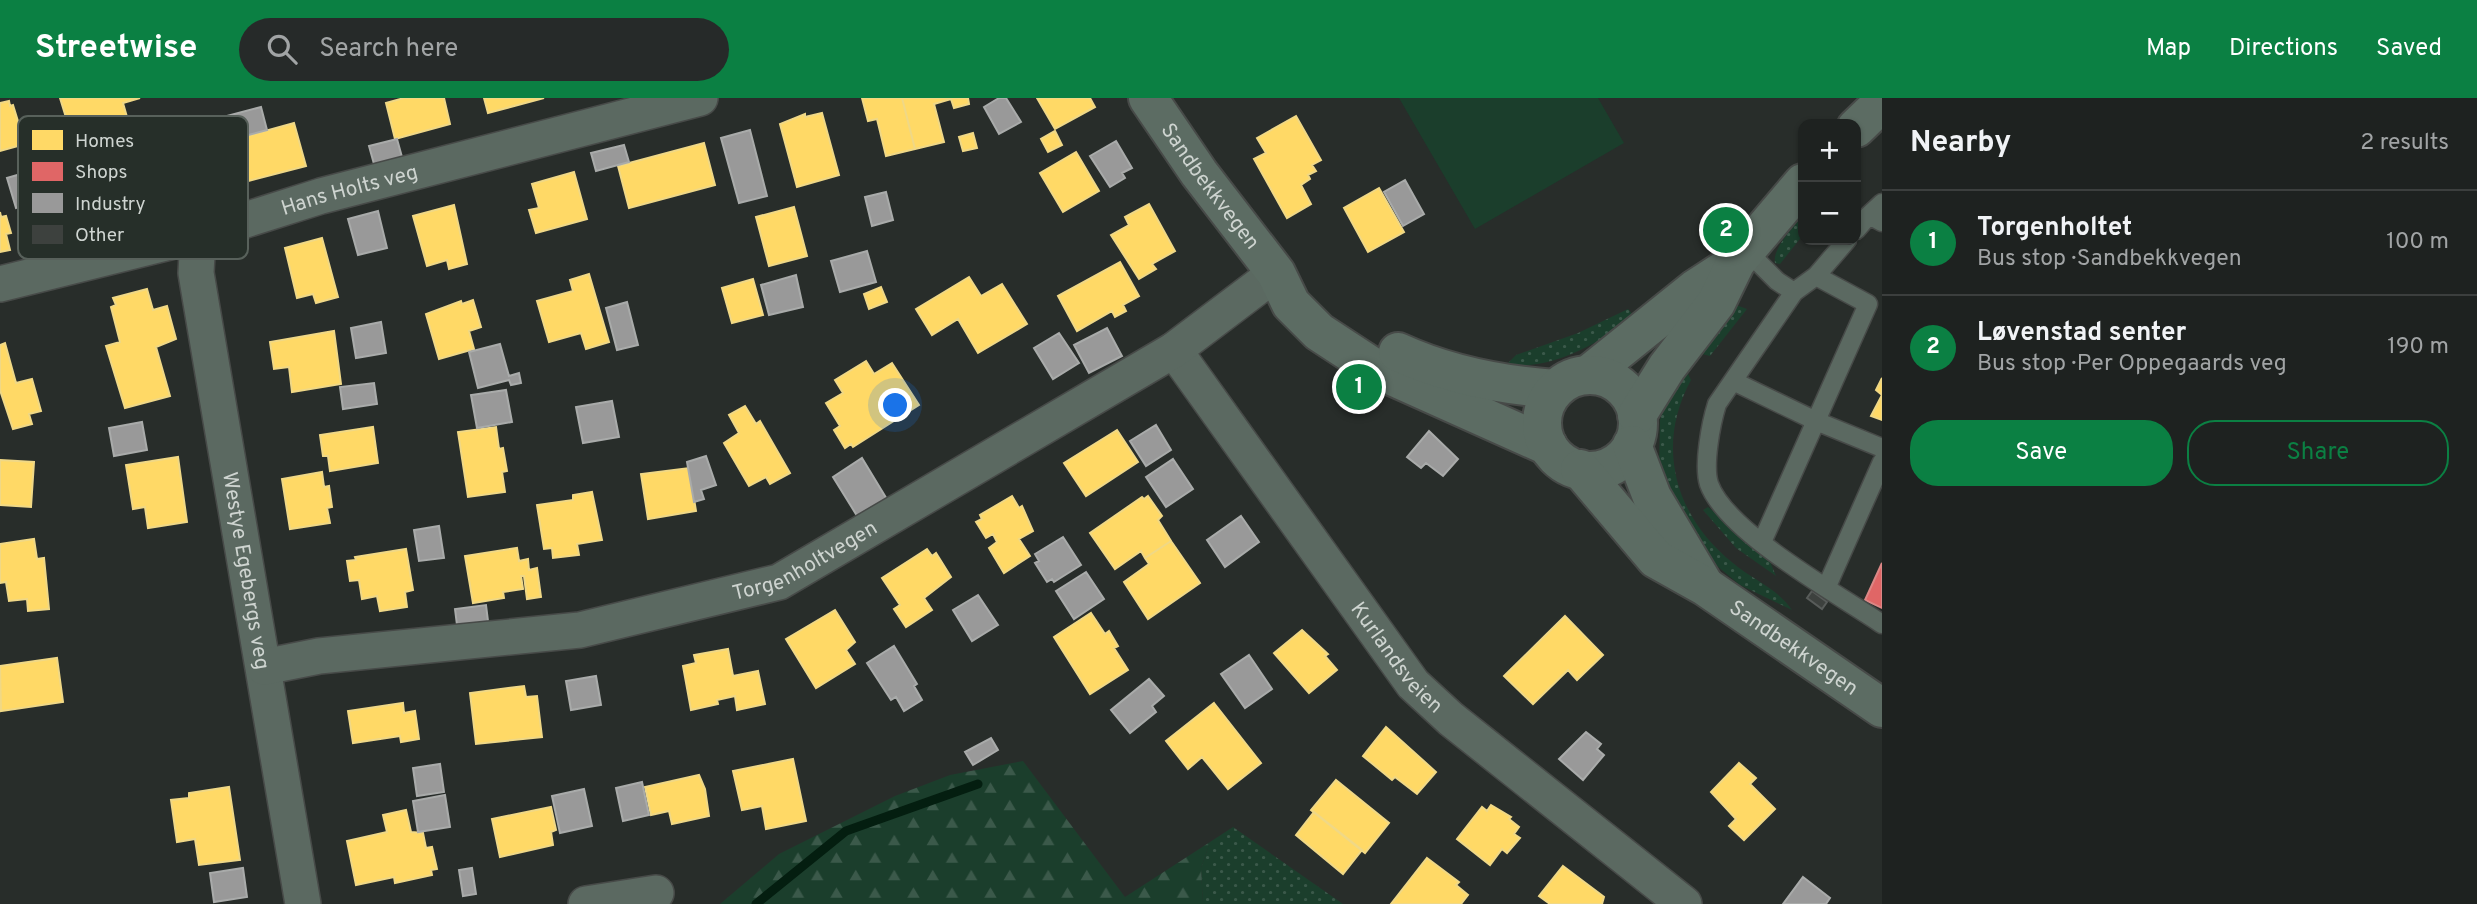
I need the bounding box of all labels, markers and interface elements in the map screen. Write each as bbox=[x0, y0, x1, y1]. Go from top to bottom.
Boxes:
search box bbox=[239, 18, 729, 81]
text: Streetwise bbox=[35, 28, 197, 70]
icon: search bbox=[263, 30, 301, 68]
text: Search here bbox=[319, 33, 458, 66]
text: Map bbox=[2146, 34, 2191, 64]
text: Directions bbox=[2229, 34, 2338, 64]
text: Saved bbox=[2376, 34, 2442, 64]
legend bbox=[18, 116, 248, 259]
street label: Sandbekkvegen bbox=[1154, 118, 1265, 256]
map controls bbox=[1798, 119, 1861, 245]
button: + bbox=[1798, 119, 1861, 182]
text: Nearby bbox=[1910, 125, 2011, 162]
text: 2 results bbox=[2360, 129, 2449, 158]
text: Homes bbox=[75, 130, 134, 154]
street label: Hans Holts veg bbox=[278, 160, 421, 223]
text: Shops bbox=[75, 161, 127, 185]
button: − bbox=[1798, 182, 1861, 245]
text: Industry bbox=[75, 193, 145, 217]
pin: 2 bbox=[1703, 204, 1749, 256]
text: Torgenholtet bbox=[1977, 212, 2132, 245]
text: Other bbox=[75, 224, 125, 248]
text: 1 bbox=[1928, 228, 1938, 257]
text: 100 m bbox=[2386, 228, 2449, 257]
text: Bus stop · Sandbekkvegen bbox=[1977, 245, 2242, 274]
text: Løvenstad senter bbox=[1977, 317, 2186, 350]
text: 2 bbox=[1926, 333, 1940, 362]
text: 190 m bbox=[2387, 333, 2449, 362]
text: Bus stop · Per Oppegaards veg bbox=[1977, 350, 2287, 379]
pin: 1 bbox=[1336, 361, 1382, 413]
your location bbox=[878, 388, 912, 422]
button: Save bbox=[1910, 420, 2173, 486]
button: Share bbox=[2187, 420, 2449, 486]
street label: Westye Egebergs veg bbox=[215, 470, 275, 672]
street label: Torgenholtvegen bbox=[730, 515, 883, 608]
street label: Sandbekkvegen bbox=[1723, 595, 1863, 703]
street label: Kurlandsveien bbox=[1344, 597, 1448, 720]

